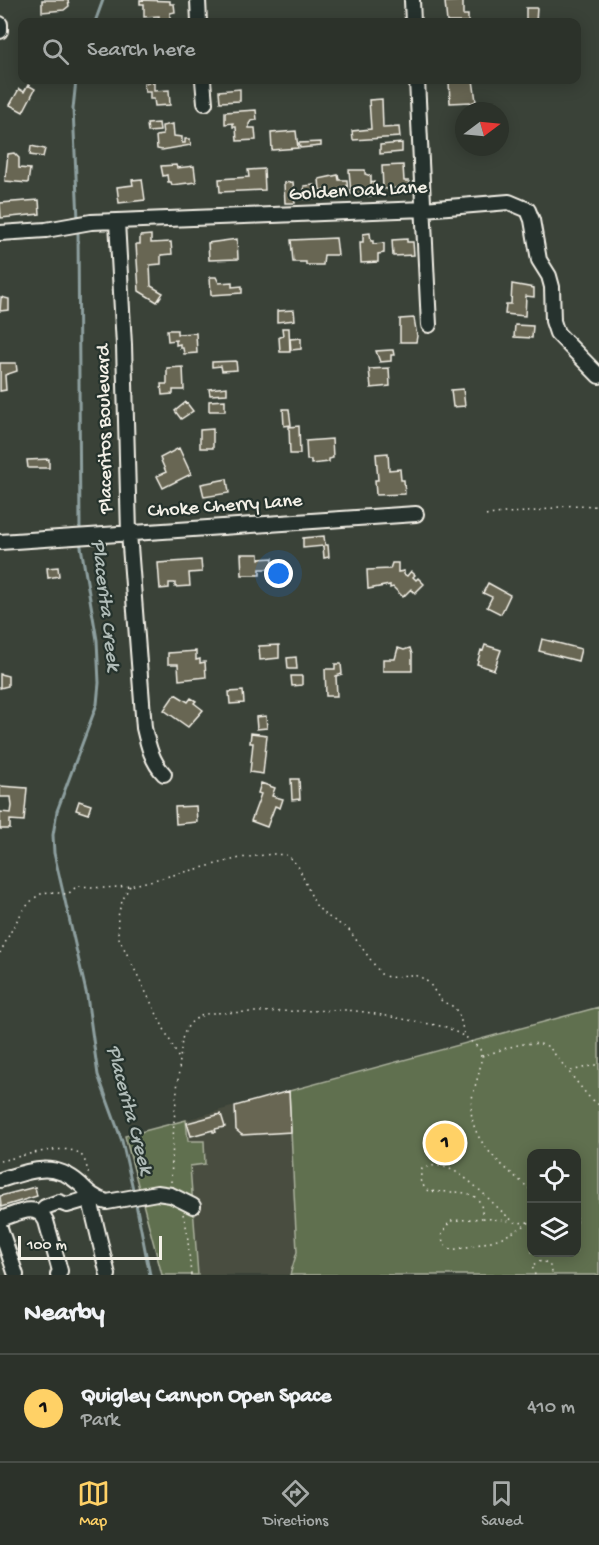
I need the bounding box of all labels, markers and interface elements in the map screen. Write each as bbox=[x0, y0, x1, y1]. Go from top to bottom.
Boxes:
search box bbox=[18, 18, 581, 84]
icon: search bbox=[39, 35, 72, 68]
text: Search here bbox=[87, 38, 195, 64]
north arrow bbox=[455, 102, 509, 156]
street label: Golden Oak Lane bbox=[288, 177, 429, 207]
street label: Placeritos Boulevard bbox=[93, 342, 119, 515]
street label: Choke Cherry Lane bbox=[147, 490, 304, 524]
water label: Placerita Creek bbox=[83, 538, 125, 675]
your location bbox=[264, 559, 293, 588]
water label: Placerita Creek bbox=[99, 1043, 158, 1180]
pin: 1 bbox=[426, 1120, 464, 1166]
map controls bbox=[527, 1149, 581, 1257]
button: locate bbox=[527, 1149, 581, 1203]
button: layers bbox=[527, 1203, 581, 1257]
scale bar bbox=[18, 1233, 162, 1260]
text: 100 m bbox=[27, 1237, 67, 1256]
text: Nearby bbox=[24, 1299, 105, 1330]
text: Quigley Canyon Open Space bbox=[81, 1384, 331, 1410]
text: 1 bbox=[39, 1397, 48, 1420]
text: 410 m bbox=[527, 1397, 575, 1420]
text: Park bbox=[81, 1410, 119, 1433]
tab: Map bbox=[77, 1477, 110, 1532]
tab: Directions bbox=[263, 1477, 328, 1532]
tab: Saved bbox=[481, 1477, 522, 1532]

